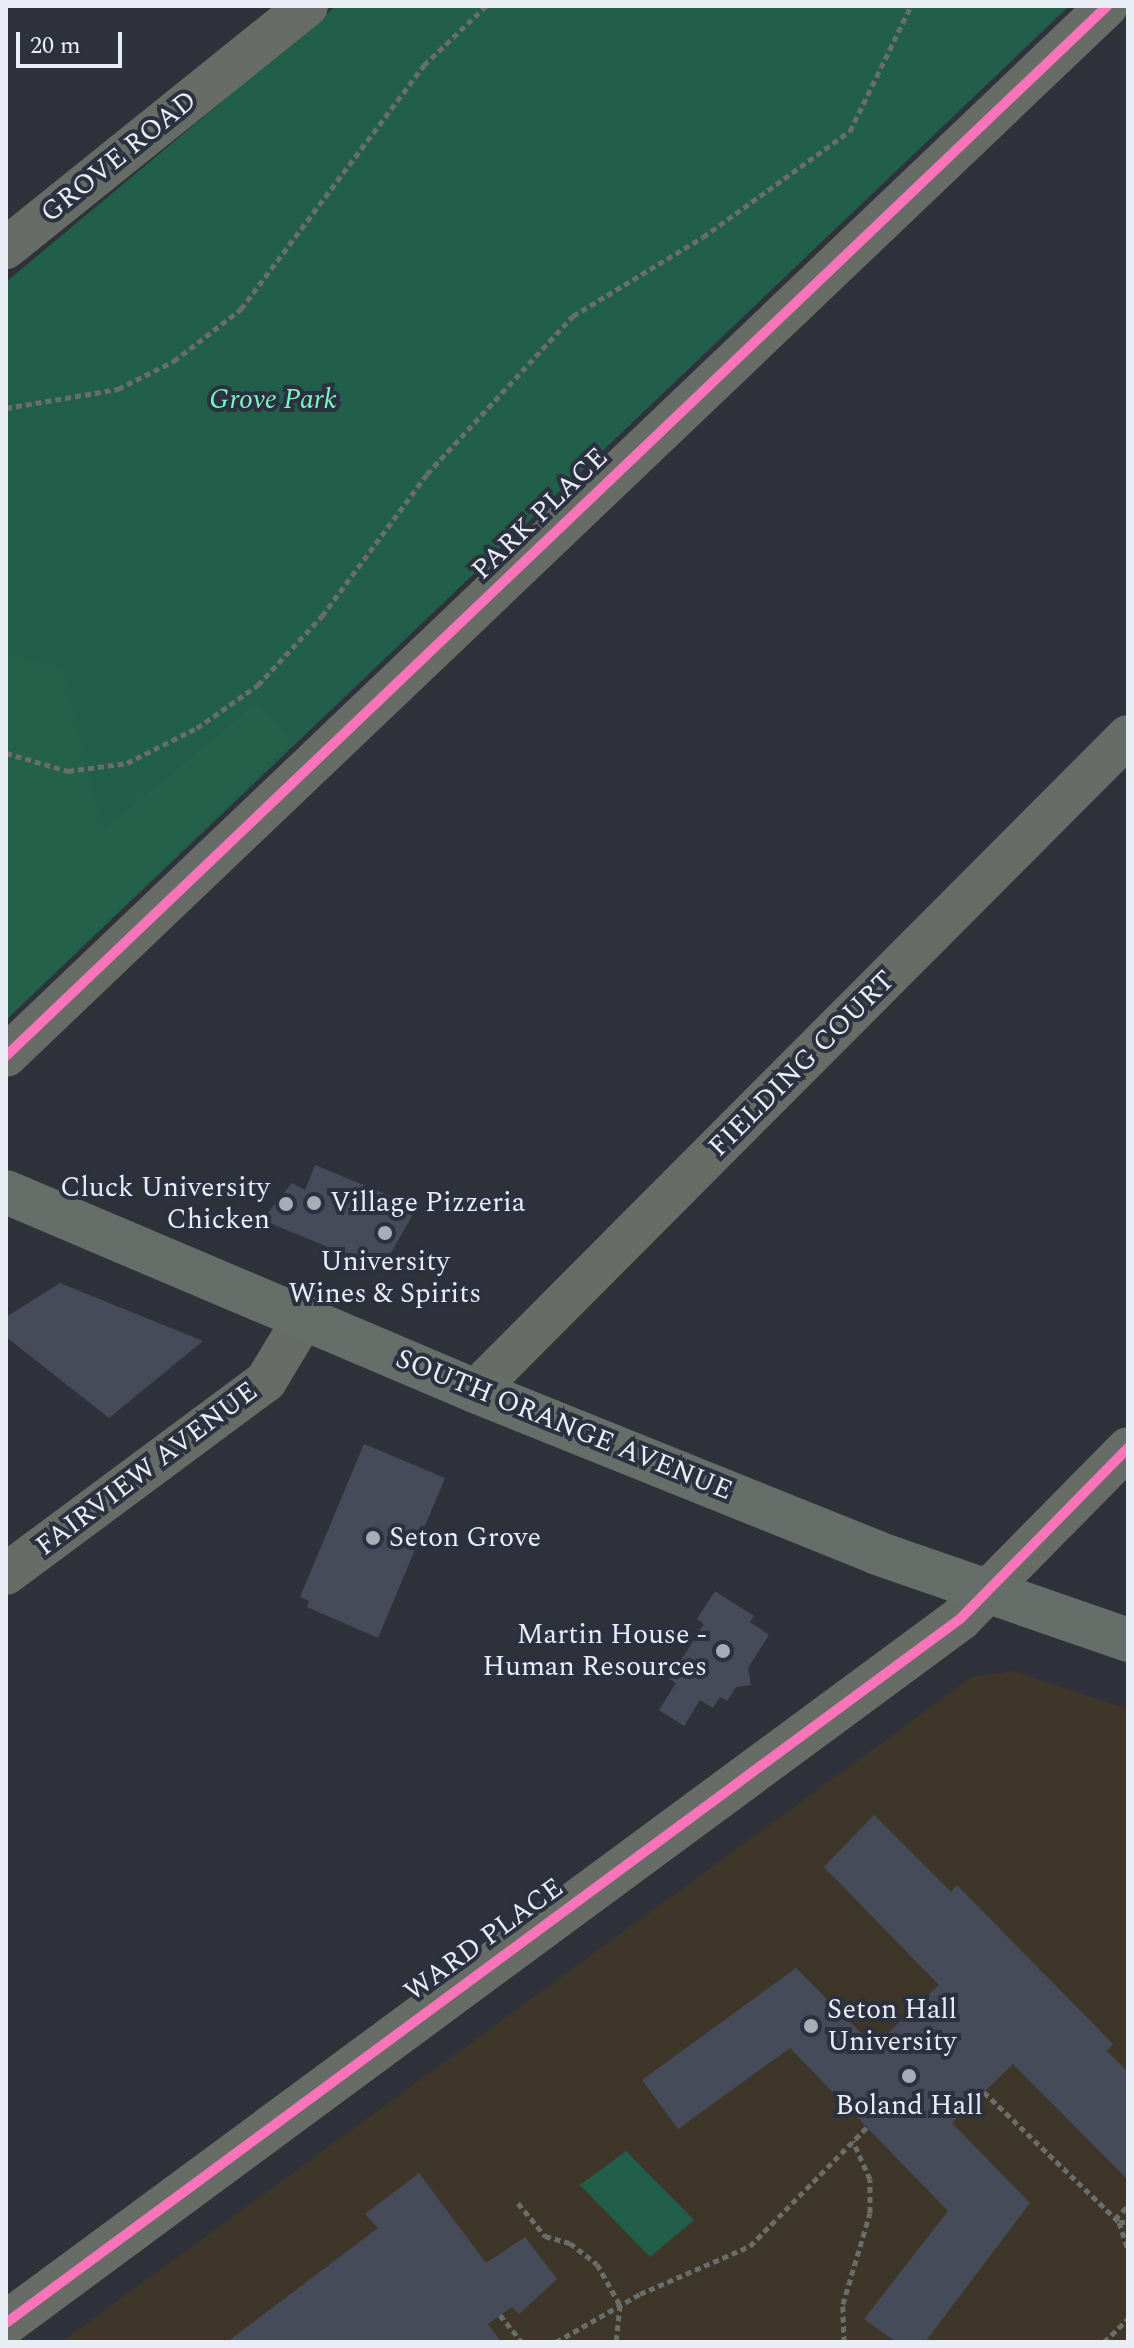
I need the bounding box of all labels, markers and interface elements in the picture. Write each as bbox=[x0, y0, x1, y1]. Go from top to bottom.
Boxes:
scale bar bbox=[20, 16, 126, 66]
text: 20 m bbox=[30, 28, 81, 64]
street label: GROVE ROAD bbox=[34, 84, 204, 230]
park label: Grove Park bbox=[209, 383, 337, 417]
street label: PARK PLACE bbox=[465, 441, 615, 587]
street label: FIELDING COURT bbox=[702, 964, 902, 1164]
place label: Cluck University Chicken bbox=[60, 1171, 270, 1237]
place label: Village Pizzeria bbox=[330, 1186, 526, 1220]
marker: Village Pizzeria bbox=[305, 1194, 323, 1212]
marker: Cluck University Chicken bbox=[277, 1195, 295, 1213]
marker: University Wines & Spirits bbox=[376, 1224, 394, 1242]
place label: University Wines & Spirits bbox=[289, 1245, 481, 1311]
street label: SOUTH ORANGE AVENUE bbox=[391, 1342, 737, 1508]
street label: FAIRVIEW AVENUE bbox=[29, 1375, 265, 1563]
place label: Seton Grove bbox=[389, 1521, 541, 1555]
marker: Seton Grove bbox=[364, 1529, 382, 1547]
place label: Martin House - Human Resources bbox=[483, 1618, 707, 1684]
marker: Martin House - Human Resources bbox=[714, 1642, 732, 1660]
street label: WARD PLACE bbox=[398, 1871, 570, 2009]
place label: Seton Hall University bbox=[827, 1993, 957, 2059]
marker: Seton Hall University bbox=[802, 2017, 820, 2035]
marker: Boland Hall bbox=[900, 2067, 918, 2085]
place label: Boland Hall bbox=[835, 2089, 983, 2123]

